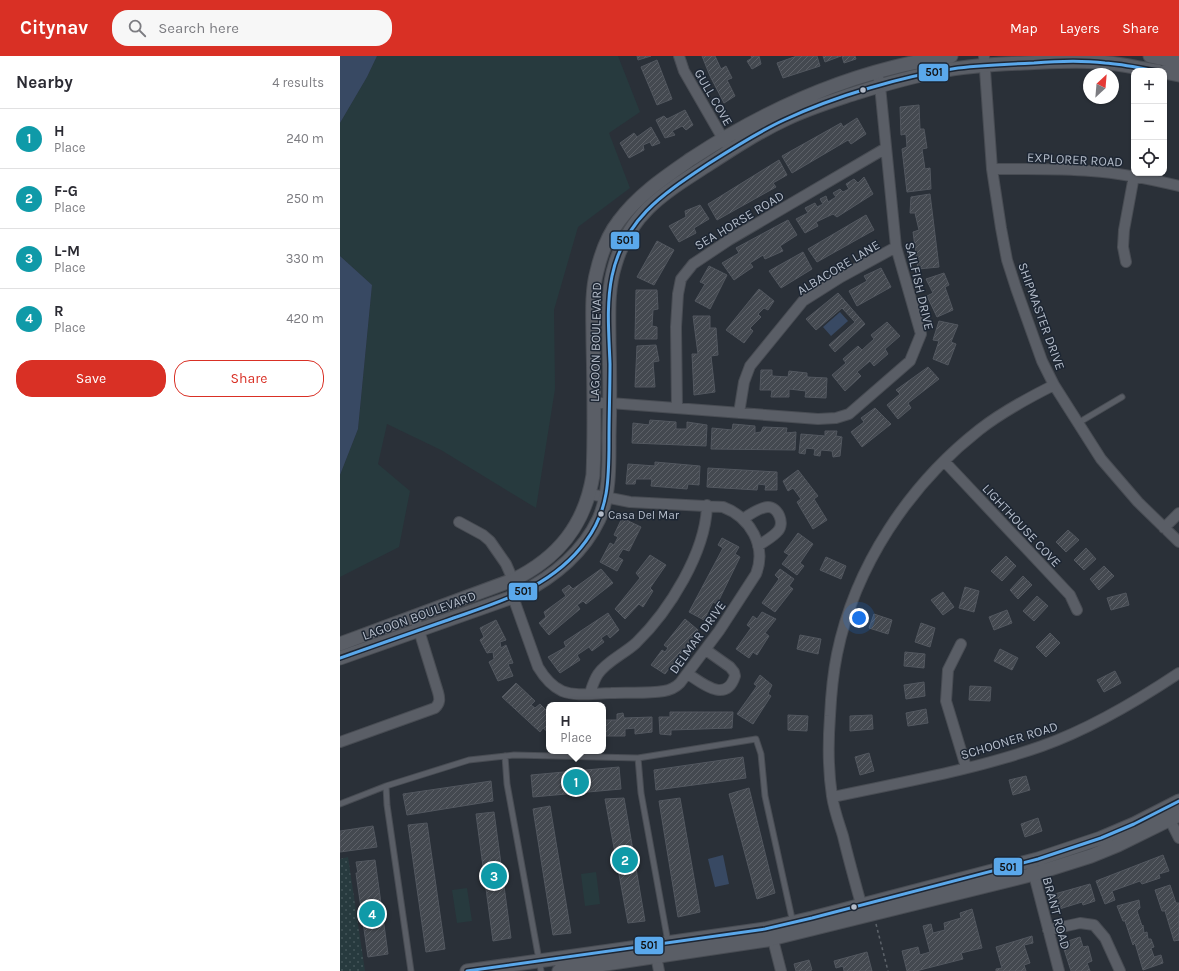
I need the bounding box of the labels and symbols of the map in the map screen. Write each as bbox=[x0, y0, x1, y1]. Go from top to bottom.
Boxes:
line badge: 501 bbox=[918, 63, 949, 82]
street label: GULL COVE bbox=[691, 66, 736, 128]
text: 501 bbox=[925, 66, 943, 79]
north arrow bbox=[1083, 68, 1119, 104]
unlabelled marker bbox=[858, 85, 868, 95]
street label: EXPLORER ROAD bbox=[1027, 149, 1123, 170]
street label: SEA HORSE ROAD bbox=[692, 188, 787, 253]
line badge: 501 bbox=[610, 231, 640, 250]
text: 501 bbox=[616, 234, 634, 247]
street label: ALBACORE LANE bbox=[794, 237, 882, 298]
street label: SAILFISH DRIVE bbox=[902, 241, 937, 332]
street label: SHIPMASTER DRIVE bbox=[1015, 260, 1068, 372]
street label: LAGOON BOULEVARD bbox=[587, 282, 604, 402]
street label: LIGHTHOUSE COVE bbox=[979, 481, 1064, 570]
place label: Casa Del Mar bbox=[608, 508, 680, 522]
marker: Casa Del Mar bbox=[596, 509, 606, 519]
line badge: 501 bbox=[508, 582, 538, 601]
text: 501 bbox=[514, 585, 532, 598]
street label: LAGOON BOULEVARD bbox=[360, 588, 478, 643]
street label: DELMAR DRIVE bbox=[666, 598, 729, 677]
your location bbox=[849, 608, 869, 628]
street label: SCHOONER ROAD bbox=[959, 719, 1060, 762]
pin: 1 bbox=[563, 767, 589, 797]
pin: 2 bbox=[612, 845, 638, 875]
line badge: 501 bbox=[993, 857, 1023, 876]
pin: 3 bbox=[481, 861, 507, 891]
text: 501 bbox=[999, 861, 1017, 874]
street label: BRANT ROAD bbox=[1040, 875, 1073, 951]
pin: 4 bbox=[359, 899, 385, 929]
unlabelled marker bbox=[849, 902, 859, 912]
line badge: 501 bbox=[634, 936, 664, 955]
text: 501 bbox=[640, 939, 658, 952]

